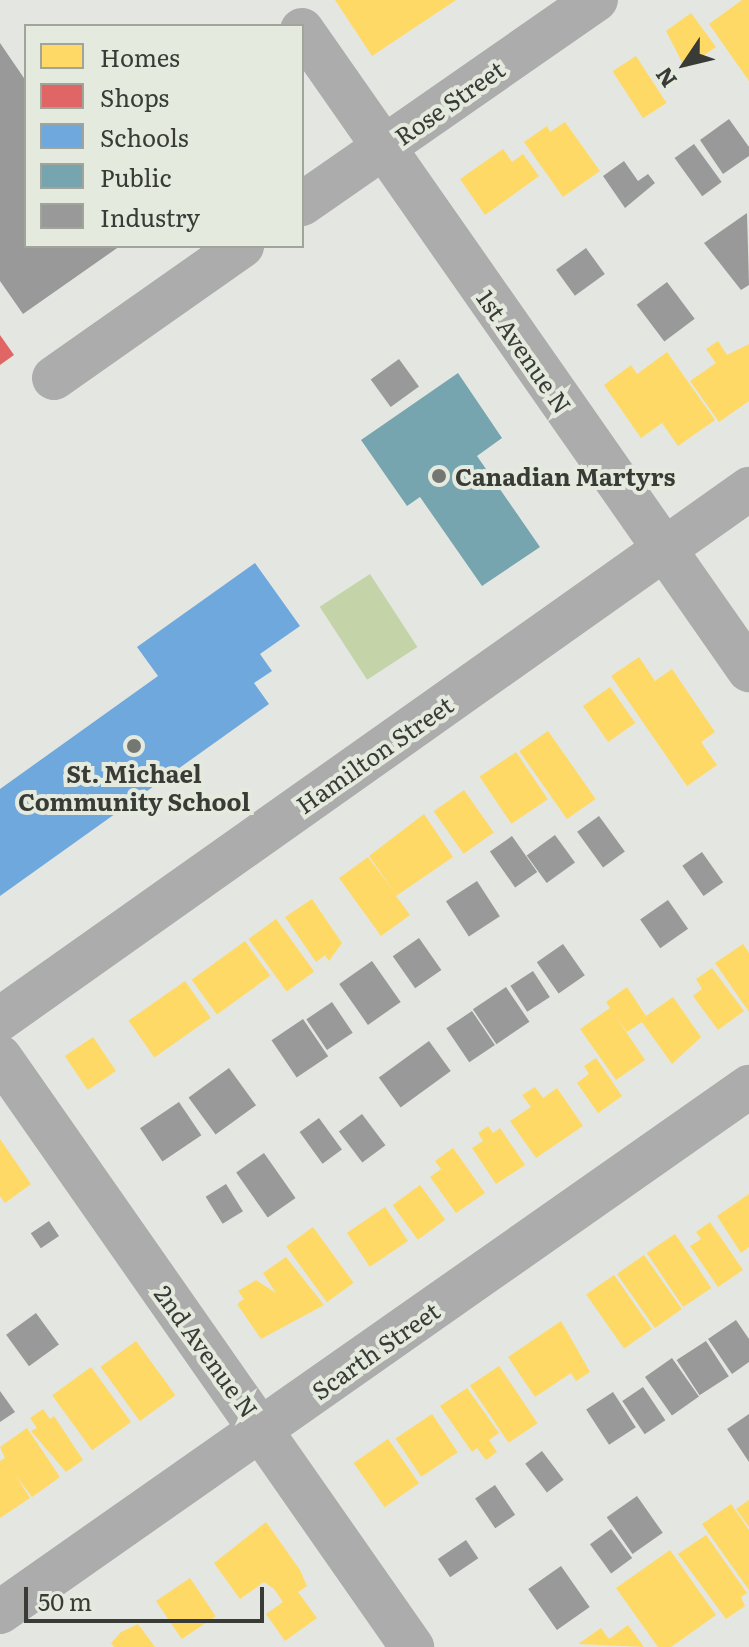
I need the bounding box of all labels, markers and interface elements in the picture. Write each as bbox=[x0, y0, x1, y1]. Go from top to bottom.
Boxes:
legend bbox=[24, 24, 304, 248]
north arrow bbox=[645, 24, 725, 104]
text: Homes bbox=[100, 39, 180, 74]
street label: Rose Street bbox=[389, 54, 509, 150]
text: N bbox=[646, 61, 684, 95]
text: Shops bbox=[100, 79, 169, 114]
text: Schools bbox=[100, 119, 189, 154]
text: Public bbox=[100, 159, 171, 194]
text: Industry bbox=[100, 199, 200, 234]
street label: 1st Avenue N bbox=[472, 284, 578, 418]
place label: Canadian Martyrs bbox=[455, 462, 676, 490]
marker: Canadian Martyrs bbox=[430, 467, 448, 485]
street label: Hamilton Street bbox=[290, 689, 458, 819]
marker: St. Michael Community School bbox=[125, 737, 143, 755]
place label: St. Michael Community School bbox=[18, 759, 250, 815]
street label: 2nd Avenue N bbox=[149, 1279, 265, 1423]
street label: Scarth Street bbox=[306, 1295, 444, 1405]
scale bar bbox=[28, 1571, 268, 1621]
text: 50 m bbox=[38, 1583, 92, 1618]

